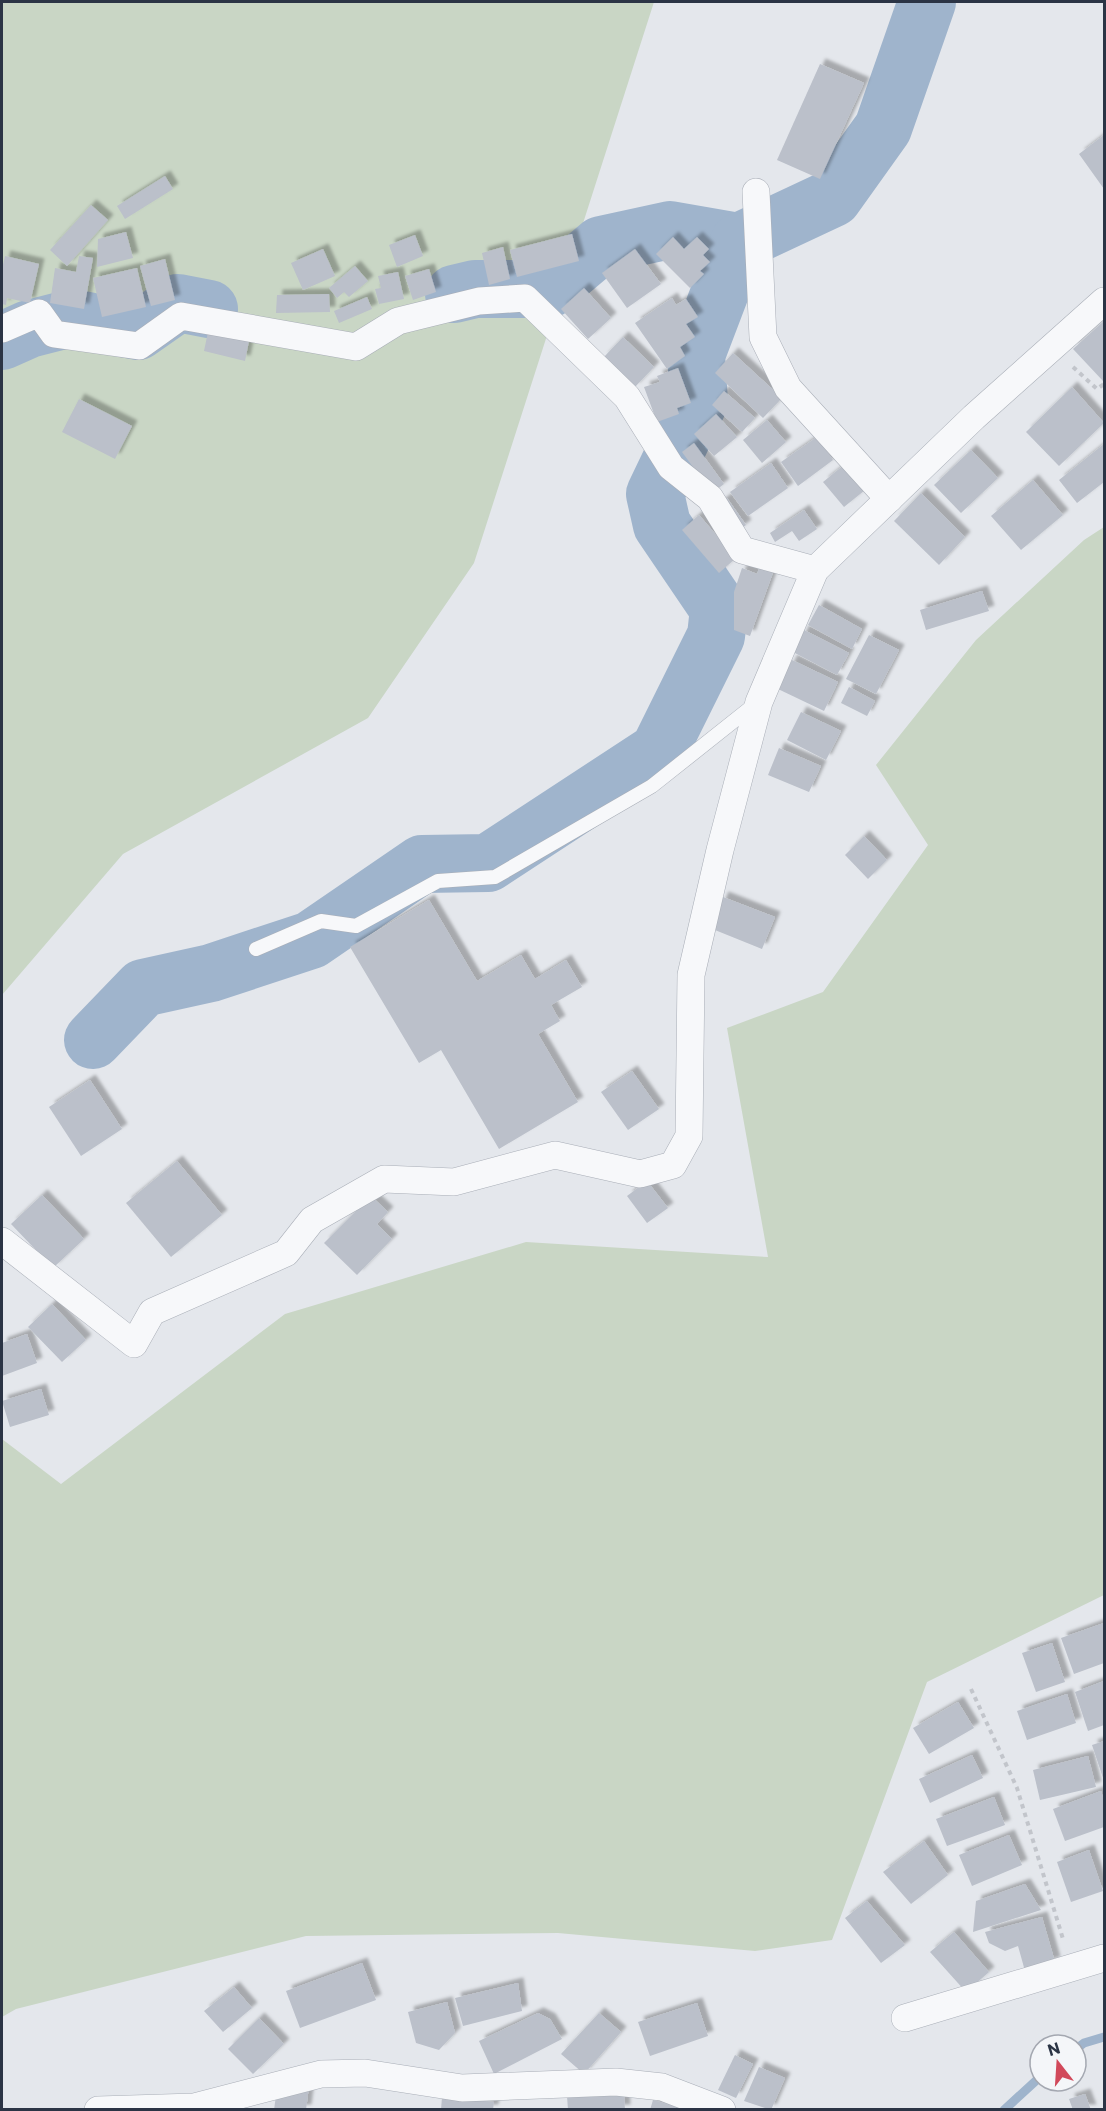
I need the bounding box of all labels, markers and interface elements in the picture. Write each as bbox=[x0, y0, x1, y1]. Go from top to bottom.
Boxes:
north arrow bbox=[1028, 2033, 1088, 2093]
text: N bbox=[1045, 2037, 1062, 2059]

